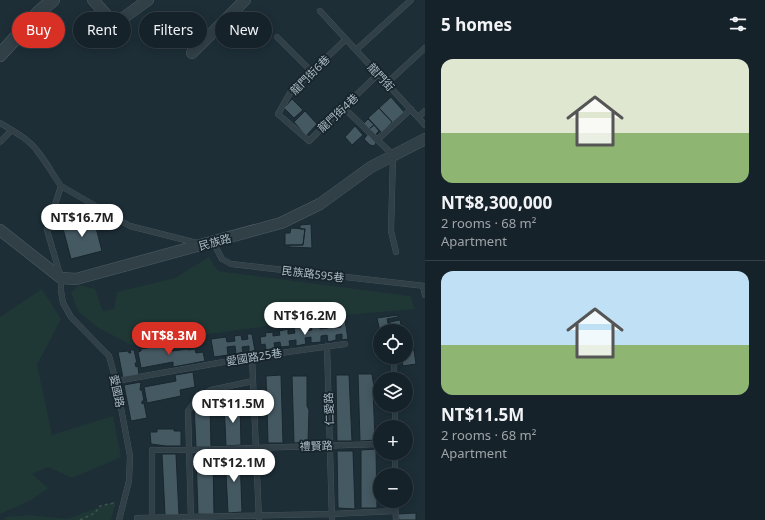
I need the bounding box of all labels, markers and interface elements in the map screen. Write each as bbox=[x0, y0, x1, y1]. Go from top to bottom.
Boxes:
chip: Buy bbox=[12, 12, 65, 48]
chip: Rent bbox=[73, 12, 131, 48]
chip: Filters bbox=[139, 12, 207, 48]
chip: New bbox=[215, 12, 272, 48]
text: 5 homes bbox=[441, 13, 512, 36]
icon: filters bbox=[727, 13, 749, 35]
street label: 龍門街6巷 bbox=[287, 52, 333, 98]
street label: 龍門街 bbox=[365, 59, 398, 94]
icon: home bbox=[559, 85, 631, 157]
street label: 龍門街4巷 bbox=[314, 90, 361, 135]
text: NT$8,300,000 bbox=[441, 191, 552, 214]
pin: NT$16.7M bbox=[41, 204, 123, 238]
text: NT$16.7M bbox=[50, 208, 114, 226]
text: 2 rooms · 68 m² bbox=[441, 214, 536, 232]
street label: 民族路 bbox=[197, 230, 233, 253]
text: Apartment bbox=[441, 232, 507, 250]
street label: 民族路595巷 bbox=[281, 262, 345, 285]
icon: home bbox=[559, 297, 631, 369]
pin: NT$16.2M bbox=[264, 302, 346, 336]
text: NT$16.2M bbox=[273, 306, 337, 324]
pin: NT$8.3M bbox=[132, 322, 206, 356]
map controls bbox=[373, 324, 413, 508]
button: locate bbox=[373, 324, 413, 364]
text: NT$8.3M bbox=[141, 326, 197, 344]
street label: 愛國路25巷 bbox=[225, 345, 283, 368]
button: layers bbox=[373, 372, 413, 412]
street label: 愛國路 bbox=[107, 373, 128, 409]
pin: NT$11.5M bbox=[192, 390, 274, 424]
street label: 仁愛路 bbox=[320, 392, 337, 426]
text: NT$11.5M bbox=[201, 394, 265, 412]
text: NT$11.5M bbox=[441, 403, 524, 426]
button: + bbox=[373, 420, 413, 460]
text: 2 rooms · 68 m² bbox=[441, 426, 536, 444]
street label: 禮賢路 bbox=[299, 437, 333, 454]
text: Apartment bbox=[441, 444, 507, 462]
pin: NT$12.1M bbox=[193, 449, 275, 483]
text: NT$12.1M bbox=[202, 453, 266, 471]
button: − bbox=[373, 468, 413, 508]

